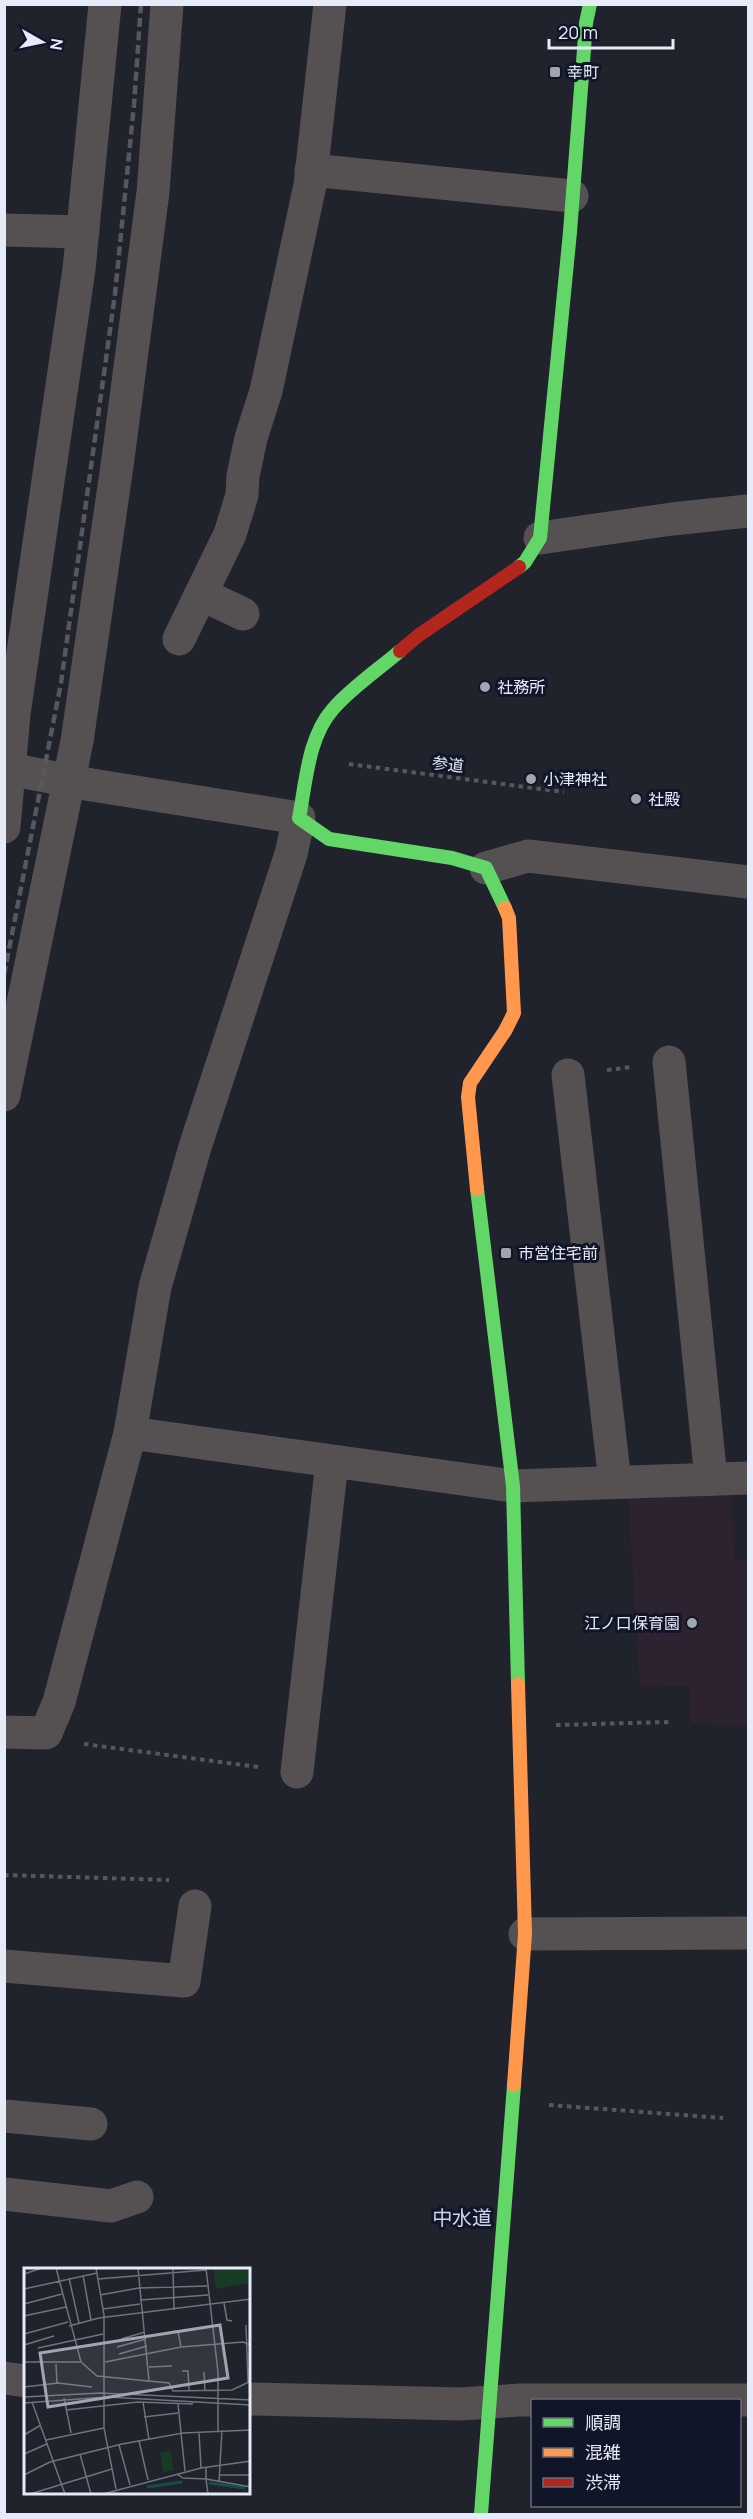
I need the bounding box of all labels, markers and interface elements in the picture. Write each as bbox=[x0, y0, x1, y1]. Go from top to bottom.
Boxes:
north arrow bbox=[12, 12, 72, 72]
scale bar bbox=[549, 12, 674, 50]
text: 20 m bbox=[558, 20, 598, 44]
text: N bbox=[45, 37, 69, 52]
place label: 幸町 bbox=[567, 61, 599, 83]
marker: 幸町 bbox=[548, 65, 562, 79]
place label: 社務所 bbox=[497, 676, 545, 698]
marker: 社務所 bbox=[478, 680, 492, 694]
street label: 参道 bbox=[431, 751, 465, 777]
place label: 小津神社 bbox=[543, 768, 607, 790]
marker: 小津神社 bbox=[524, 772, 538, 786]
place label: 社殿 bbox=[648, 788, 680, 810]
marker: 社殿 bbox=[629, 792, 643, 806]
place label: 市営住宅前 bbox=[518, 1242, 598, 1264]
marker: 市営住宅前 bbox=[499, 1246, 513, 1260]
place label: 江ノ口保育園 bbox=[584, 1612, 680, 1634]
marker: 江ノ口保育園 bbox=[685, 1616, 699, 1630]
district label: 中水道 bbox=[432, 2204, 492, 2231]
inset map bbox=[24, 2268, 250, 2495]
legend bbox=[531, 2399, 741, 2507]
text: 順調 bbox=[585, 2410, 621, 2434]
text: 混雑 bbox=[585, 2440, 621, 2464]
text: 渋滞 bbox=[585, 2470, 621, 2494]

